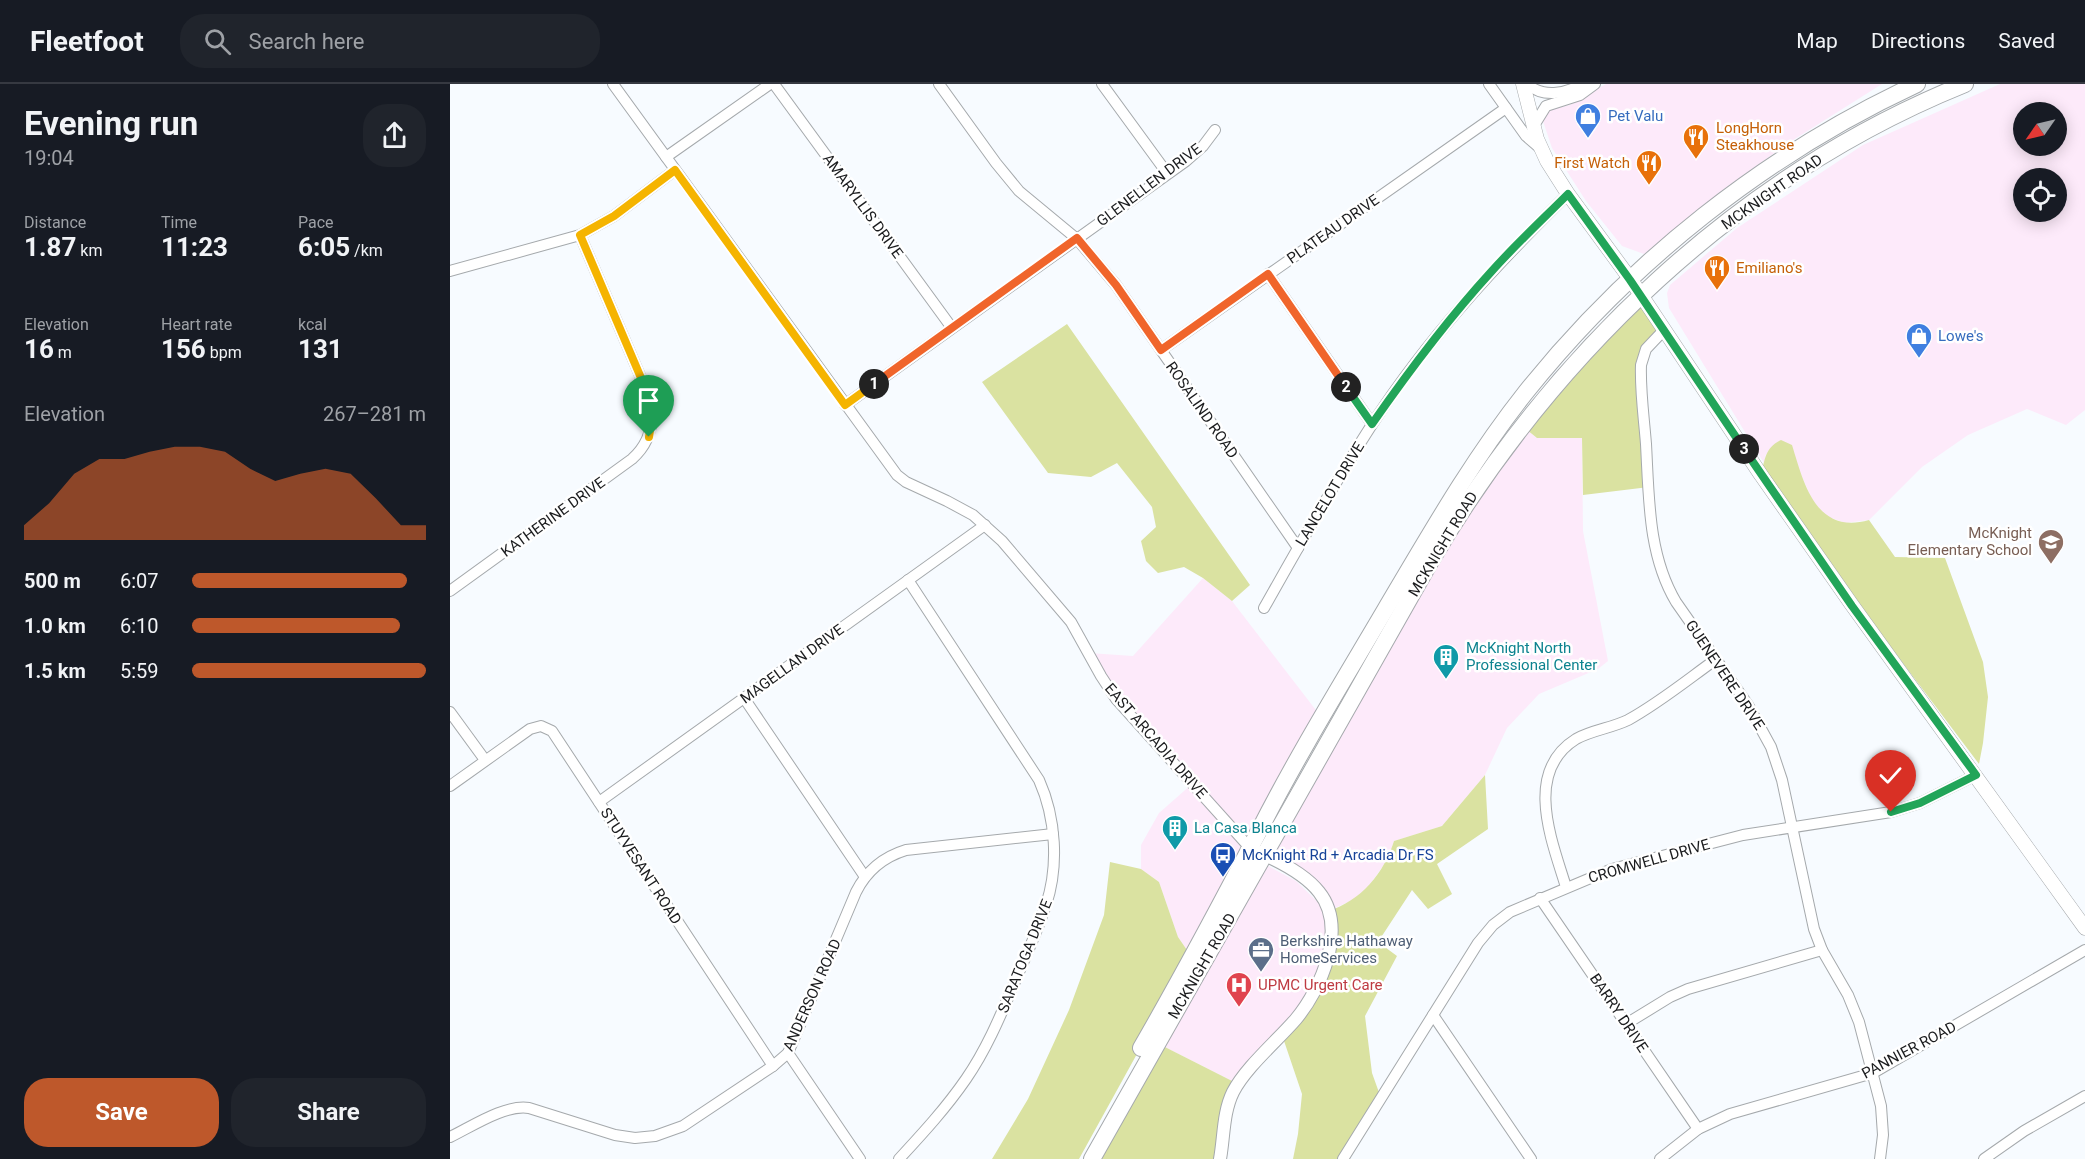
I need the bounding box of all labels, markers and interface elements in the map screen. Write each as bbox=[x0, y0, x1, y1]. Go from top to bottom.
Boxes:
search box bbox=[180, 14, 600, 68]
text: Fleetfoot bbox=[30, 25, 144, 58]
icon: search bbox=[201, 25, 234, 58]
text: Search here bbox=[249, 29, 364, 54]
text: Map bbox=[1796, 29, 1838, 53]
text: Directions bbox=[1871, 29, 1965, 53]
text: Saved bbox=[1998, 29, 2055, 53]
shop icon: Pet Valu bbox=[1573, 101, 1603, 139]
north arrow bbox=[2013, 102, 2067, 156]
map controls bbox=[2013, 102, 2067, 222]
text: Evening run bbox=[24, 104, 198, 143]
button: share bbox=[363, 104, 426, 167]
place label: Pet Valu bbox=[1608, 107, 1663, 125]
place label: LongHorn Steakhouse bbox=[1716, 119, 1794, 154]
restaurant icon: LongHorn Steakhouse bbox=[1681, 122, 1711, 160]
street label: GLENELLEN DRIVE bbox=[1093, 139, 1205, 230]
text: 19:04 bbox=[24, 146, 74, 170]
restaurant icon: First Watch bbox=[1634, 148, 1664, 186]
street label: AMARYLLIS DRIVE bbox=[819, 150, 907, 262]
street label: MCKNIGHT ROAD bbox=[1718, 150, 1826, 234]
place label: First Watch bbox=[1554, 154, 1630, 172]
button: locate bbox=[2013, 168, 2067, 222]
street label: PLATEAU DRIVE bbox=[1283, 190, 1383, 267]
text: Distance bbox=[24, 213, 86, 232]
text: Time bbox=[161, 213, 197, 232]
text: Pace bbox=[298, 213, 334, 232]
text: 1.87 bbox=[24, 232, 76, 262]
text: 11:23 bbox=[161, 232, 228, 262]
text: 6:05 bbox=[298, 232, 350, 262]
text: km bbox=[76, 241, 102, 260]
text: /km bbox=[350, 241, 383, 260]
restaurant icon: Emiliano's bbox=[1702, 253, 1732, 291]
place label: Emiliano's bbox=[1736, 259, 1802, 277]
text: Elevation bbox=[24, 315, 89, 334]
text: Heart rate bbox=[161, 315, 232, 334]
text: kcal bbox=[298, 315, 327, 334]
shop icon: Lowe's bbox=[1904, 321, 1934, 359]
place label: Lowe's bbox=[1938, 327, 1984, 345]
text: 16 bbox=[24, 334, 54, 364]
text: 156 bbox=[161, 334, 206, 364]
text: 131 bbox=[298, 334, 343, 364]
text: m bbox=[54, 343, 72, 362]
text: bpm bbox=[206, 343, 242, 362]
street label: ROSALIND ROAD bbox=[1162, 358, 1242, 462]
pin: 1 bbox=[859, 369, 889, 399]
pin: 2 bbox=[1331, 372, 1361, 402]
text: 1 bbox=[869, 374, 879, 393]
pin bbox=[623, 375, 674, 437]
text: 2 bbox=[1341, 377, 1351, 396]
icon: arrive bbox=[632, 384, 665, 417]
text: Elevation bbox=[24, 402, 105, 426]
text: 267–281 m bbox=[323, 402, 426, 426]
pin: 3 bbox=[1729, 434, 1759, 464]
street label: LANCELOT DRIVE bbox=[1292, 438, 1368, 549]
text: 3 bbox=[1739, 439, 1749, 458]
street label: KATHERINE DRIVE bbox=[498, 473, 609, 561]
street label: MCKNIGHT ROAD bbox=[1405, 488, 1481, 600]
place label: McKnight Elementary School bbox=[1908, 524, 2032, 559]
school or university icon: McKnight Elementary School bbox=[2036, 527, 2066, 565]
text: 500 m bbox=[24, 569, 81, 593]
text: 6:07 bbox=[120, 569, 159, 593]
text: 1.0 km bbox=[24, 614, 86, 638]
text: 6:10 bbox=[120, 614, 159, 638]
street label: GUENEVERE DRIVE bbox=[1682, 617, 1769, 734]
street label: MAGELLAN DRIVE bbox=[737, 620, 848, 708]
place label: McKnight North Professional Center bbox=[1466, 639, 1597, 674]
building icon: McKnight North Professional Center bbox=[1431, 642, 1461, 680]
text: 1.5 km bbox=[24, 659, 86, 683]
text: 5:59 bbox=[120, 659, 159, 683]
street label: EAST ARCADIA DRIVE bbox=[1101, 680, 1211, 803]
pin bbox=[1865, 750, 1916, 812]
icon: check bbox=[1874, 759, 1907, 792]
street label: STUYVESANT ROAD bbox=[597, 804, 685, 928]
building icon: La Casa Blanca bbox=[1160, 813, 1190, 851]
place label: La Casa Blanca bbox=[1194, 819, 1297, 837]
street label: CROMWELL DRIVE bbox=[1586, 835, 1712, 887]
bus stop icon: McKnight Rd + Arcadia Dr FS bbox=[1208, 840, 1238, 878]
place label: McKnight Rd + Arcadia Dr FS bbox=[1242, 846, 1434, 864]
street label: SARATOGA DRIVE bbox=[994, 896, 1056, 1015]
street label: MCKNIGHT ROAD bbox=[1164, 910, 1240, 1022]
place label: Berkshire Hathaway HomeServices bbox=[1280, 932, 1413, 967]
office icon: Berkshire Hathaway HomeServices bbox=[1246, 935, 1276, 973]
street label: ANDERSON ROAD bbox=[779, 936, 845, 1054]
hospital icon: UPMC Urgent Care bbox=[1224, 970, 1254, 1008]
street label: BARRY DRIVE bbox=[1586, 970, 1652, 1056]
place label: UPMC Urgent Care bbox=[1258, 976, 1383, 994]
street label: PANNIER ROAD bbox=[1859, 1018, 1959, 1082]
button: Save bbox=[24, 1078, 219, 1147]
button: Share bbox=[231, 1078, 426, 1147]

